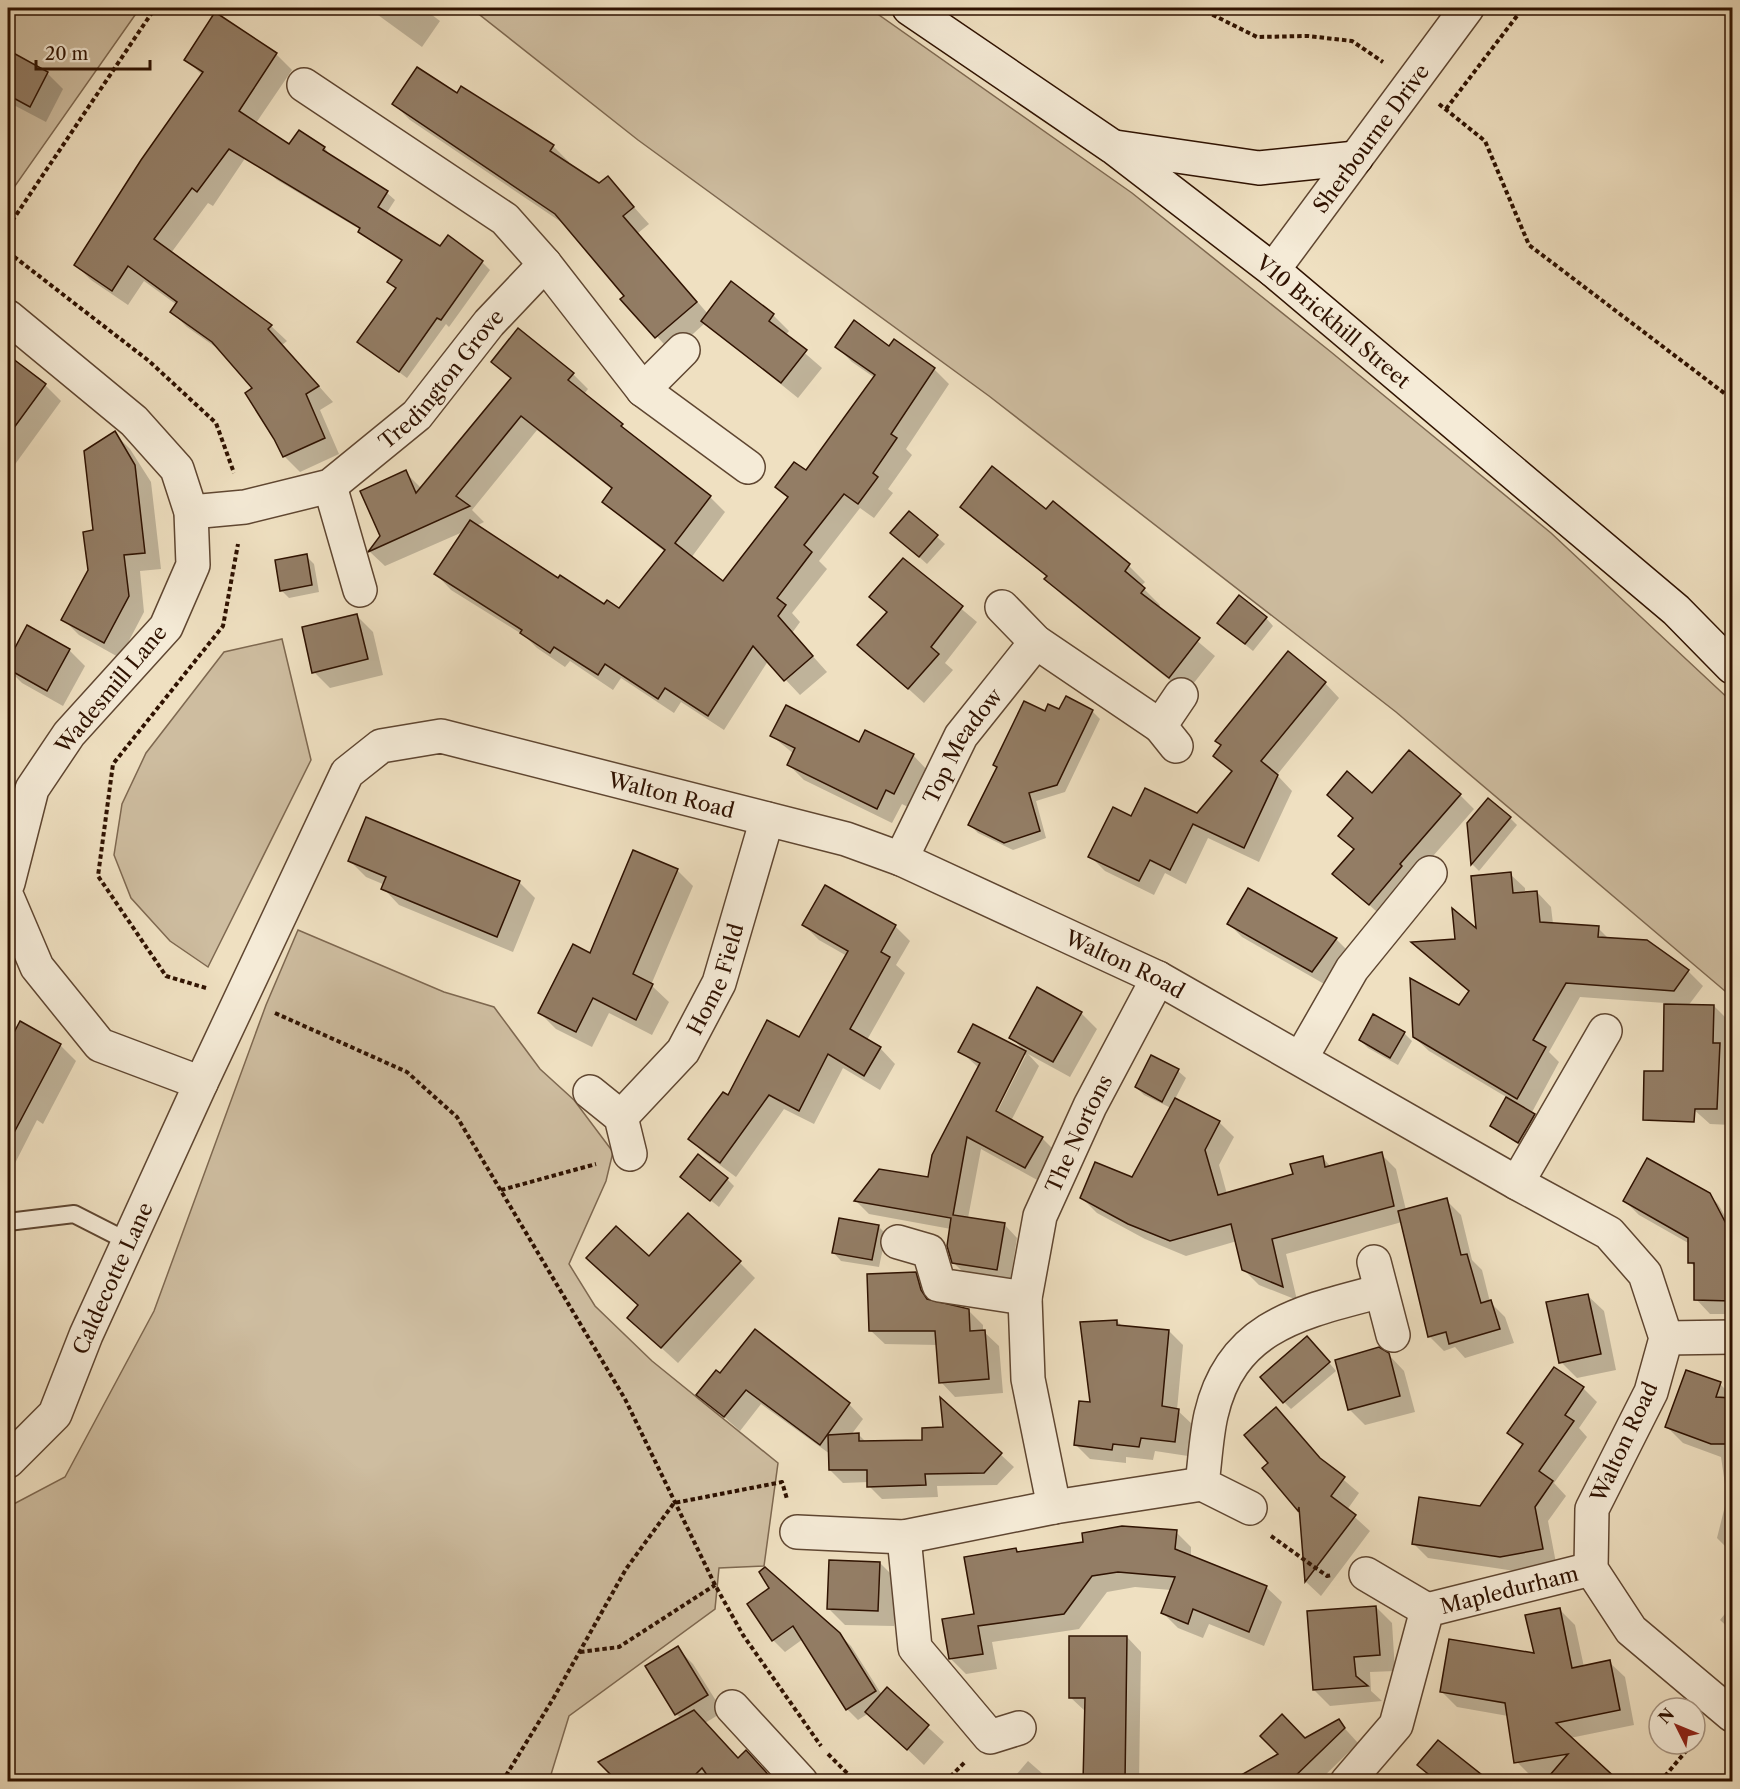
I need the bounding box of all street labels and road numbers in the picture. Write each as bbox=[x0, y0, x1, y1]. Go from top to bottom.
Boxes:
street label: Sherbourne Drive bbox=[1307, 59, 1434, 218]
street label: V10 Brickhill Street bbox=[1251, 249, 1416, 393]
street label: Tredington Grove bbox=[374, 304, 508, 454]
street label: Wadesmill Lane bbox=[49, 620, 172, 759]
street label: Top Meadow bbox=[918, 683, 1007, 807]
street label: Walton Road bbox=[605, 766, 737, 823]
street label: Home Field bbox=[681, 920, 748, 1039]
street label: Walton Road bbox=[1061, 924, 1189, 1003]
street label: The Nortons bbox=[1040, 1070, 1117, 1196]
street label: Caldecotte Lane bbox=[67, 1198, 157, 1358]
street label: Walton Road bbox=[1585, 1378, 1663, 1507]
street label: Mapledurham bbox=[1438, 1560, 1581, 1619]

